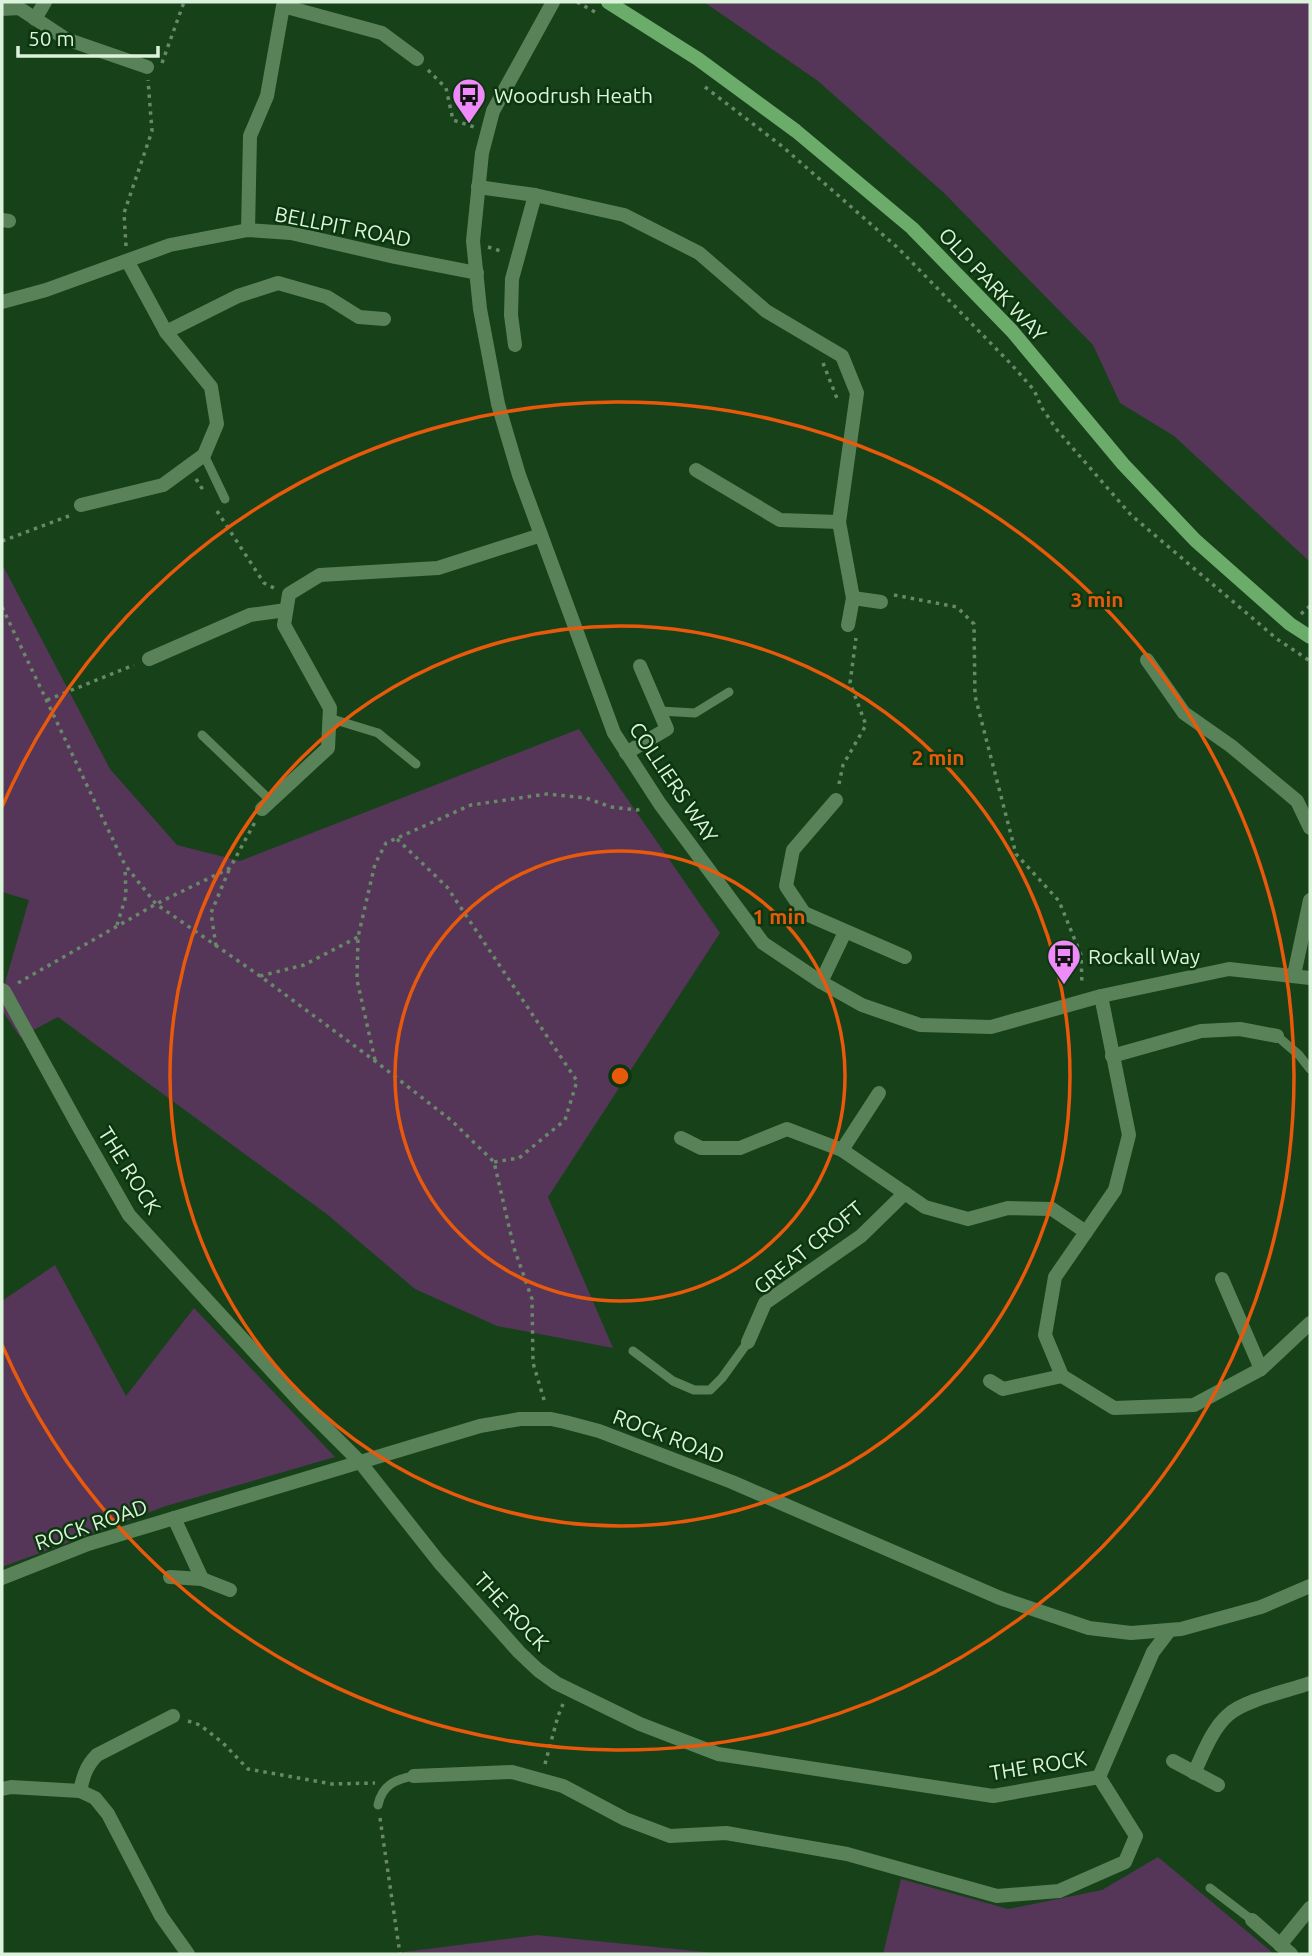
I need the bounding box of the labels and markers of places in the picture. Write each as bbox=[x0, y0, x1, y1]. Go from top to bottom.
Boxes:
bus stop icon: Woodrush Heath bbox=[450, 76, 488, 125]
place label: Woodrush Heath bbox=[494, 83, 653, 107]
bus stop icon: Rockall Way bbox=[1045, 937, 1083, 986]
place label: Rockall Way bbox=[1088, 944, 1200, 968]
centre of rings bbox=[608, 1064, 632, 1088]

